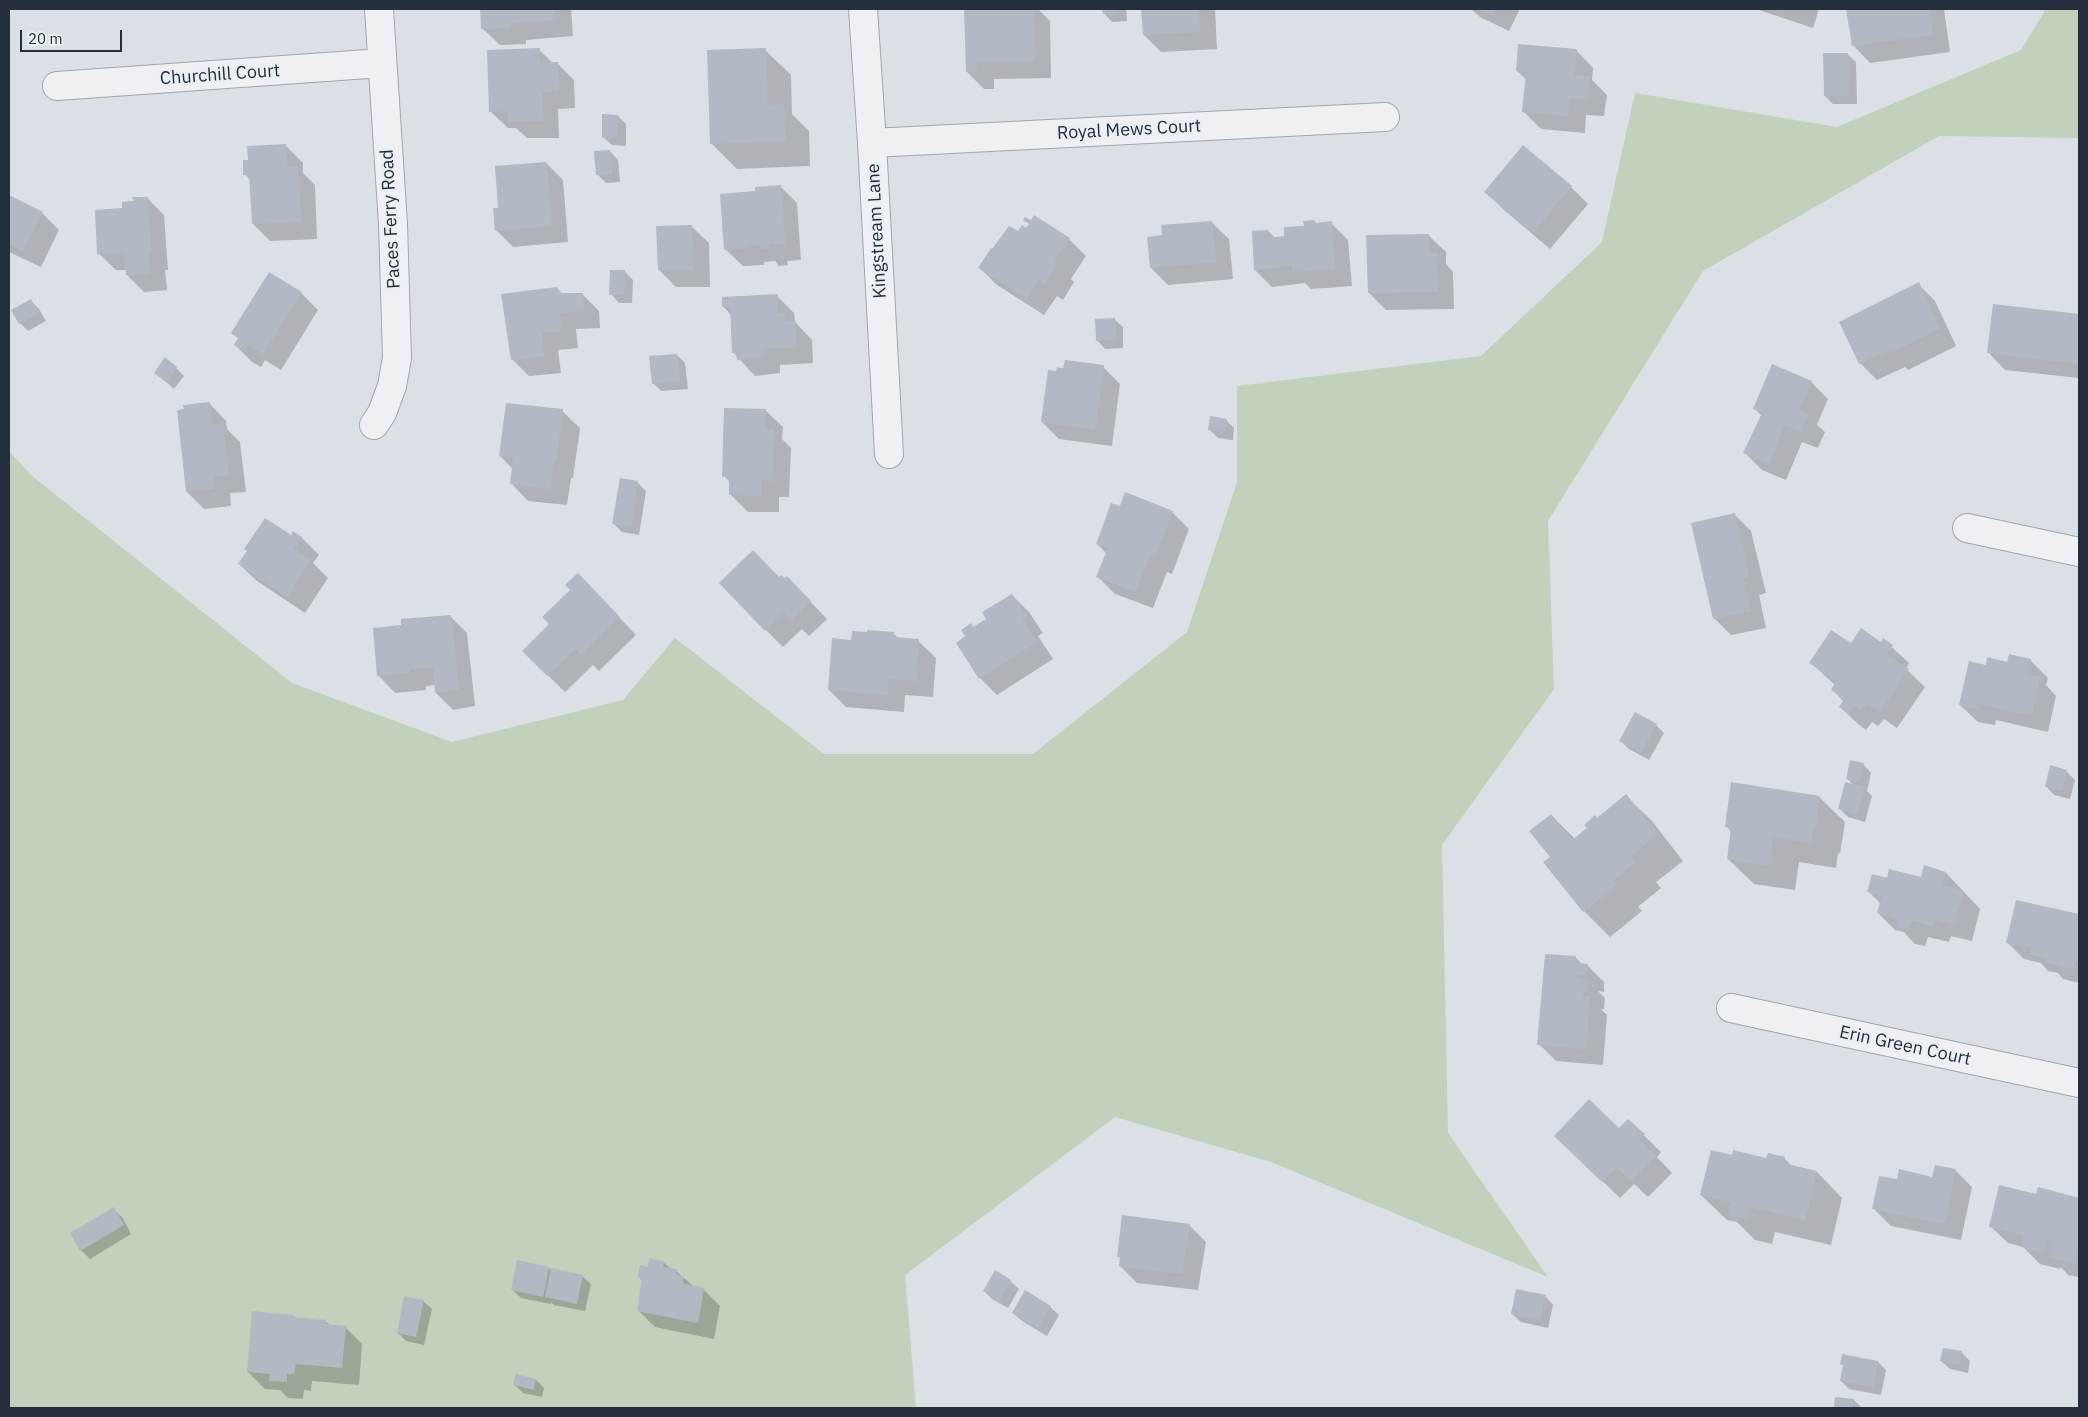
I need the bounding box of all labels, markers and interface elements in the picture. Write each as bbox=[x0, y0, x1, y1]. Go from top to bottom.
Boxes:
scale bar bbox=[22, 20, 125, 52]
text: 20 m bbox=[28, 29, 63, 48]
street label: Churchill Court bbox=[159, 60, 281, 90]
street label: Royal Mews Court bbox=[1056, 115, 1202, 145]
street label: Paces Ferry Road bbox=[377, 149, 405, 289]
street label: Kingstream Lane bbox=[863, 163, 891, 299]
street label: Erin Green Court bbox=[1837, 1022, 1973, 1070]

